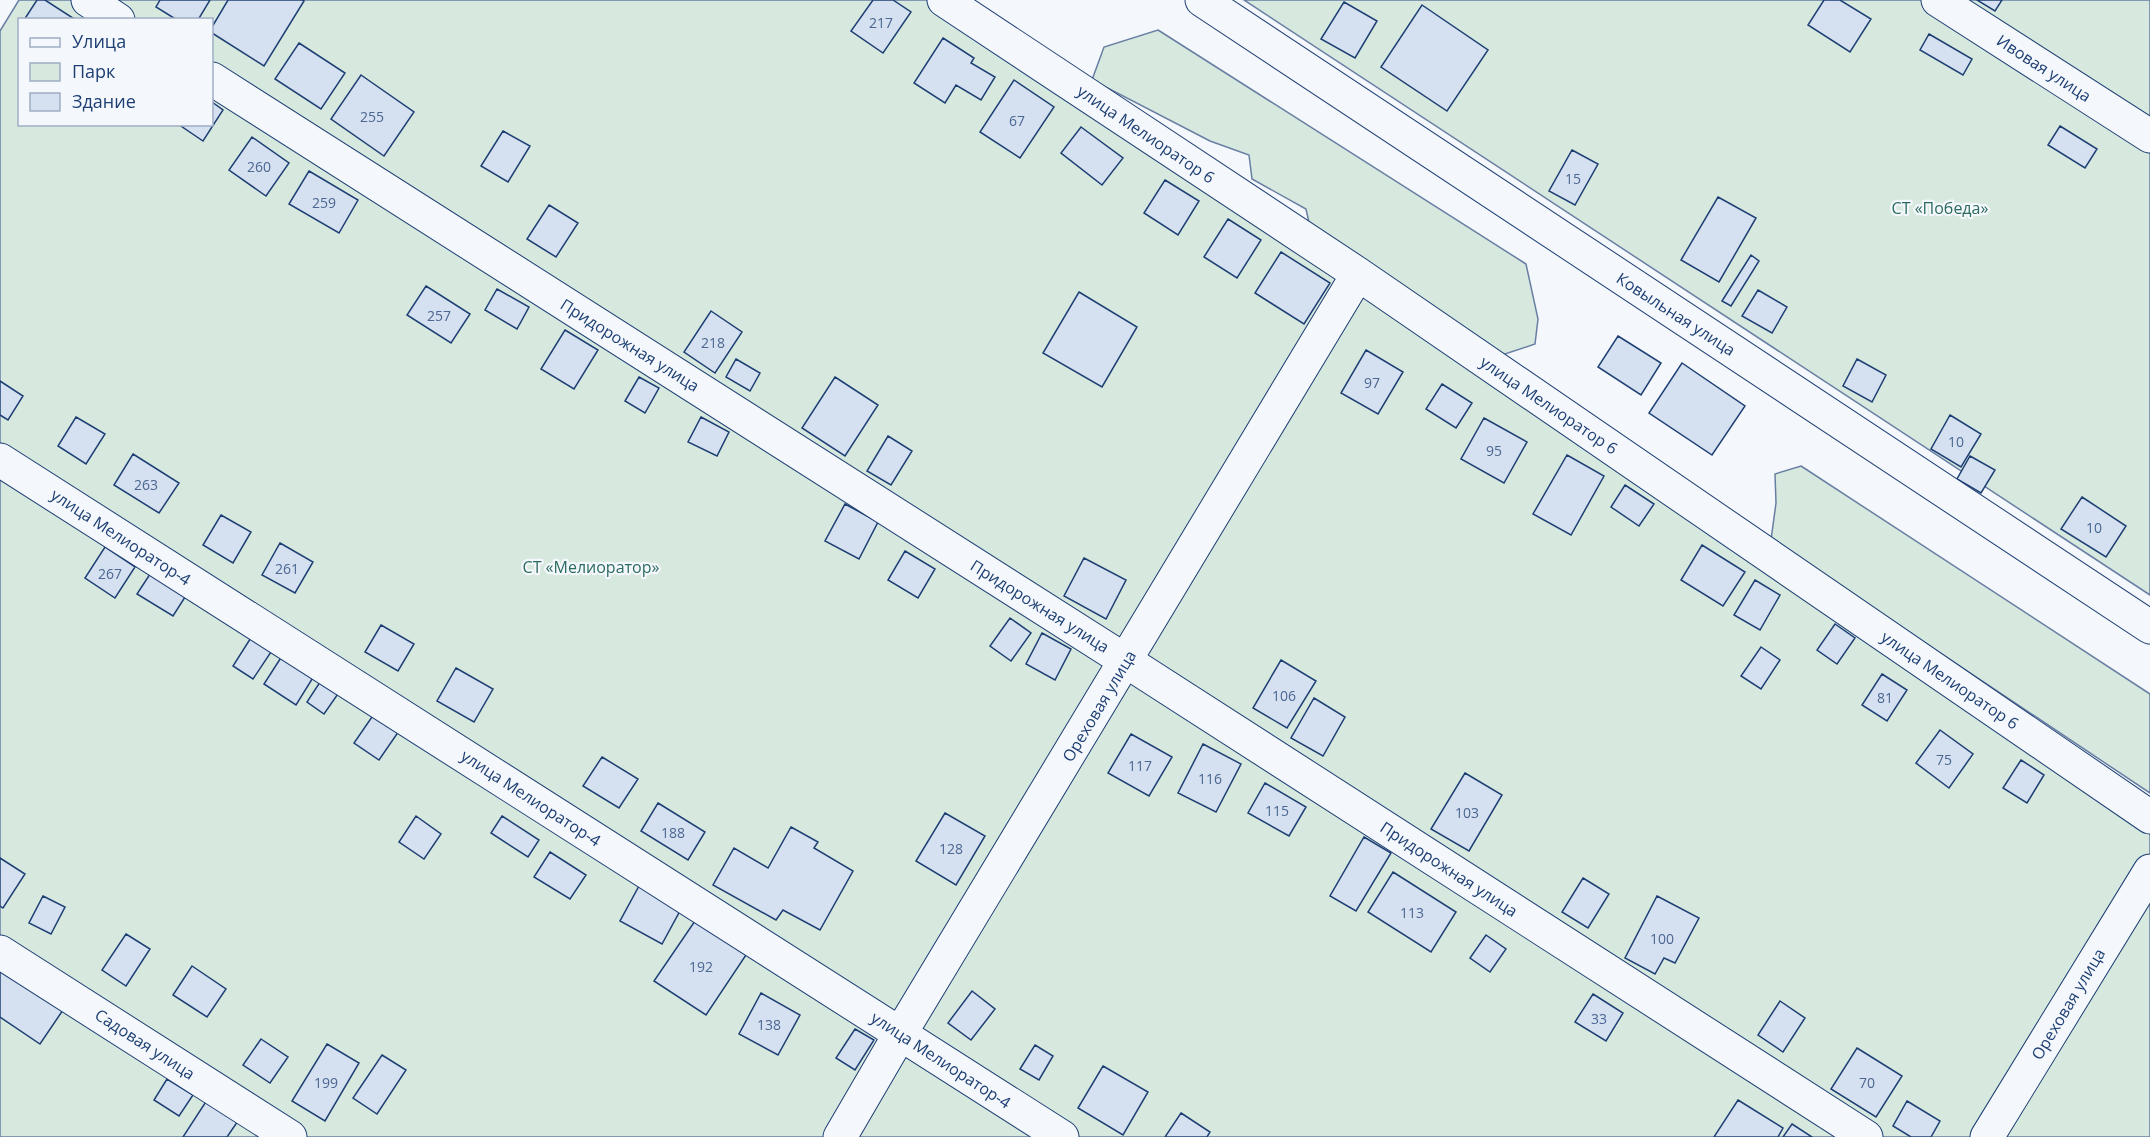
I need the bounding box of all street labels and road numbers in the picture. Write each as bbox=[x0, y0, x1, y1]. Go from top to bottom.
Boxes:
street label: Ивовая улица bbox=[1993, 29, 2095, 107]
street label: улица Мелиоратор 6 bbox=[1073, 80, 1219, 188]
street label: Ковыльная улица bbox=[1612, 267, 1740, 361]
street label: Придорожная улица bbox=[556, 293, 704, 397]
street label: улица Мелиоратор 6 bbox=[1476, 351, 1622, 459]
street label: улица Мелиоратор-4 bbox=[47, 483, 195, 591]
street label: Придорожная улица bbox=[966, 554, 1114, 658]
street label: улица Мелиоратор 6 bbox=[1877, 626, 2023, 734]
street label: Ореховая улица bbox=[1057, 646, 1141, 766]
street label: улица Мелиоратор-4 bbox=[457, 744, 605, 852]
street label: Придорожная улица bbox=[1376, 816, 1522, 922]
street label: Ореховая улица bbox=[2026, 944, 2110, 1064]
street label: Садовая улица bbox=[91, 1003, 199, 1085]
street label: улица Мелиоратор-4 bbox=[867, 1006, 1015, 1114]

